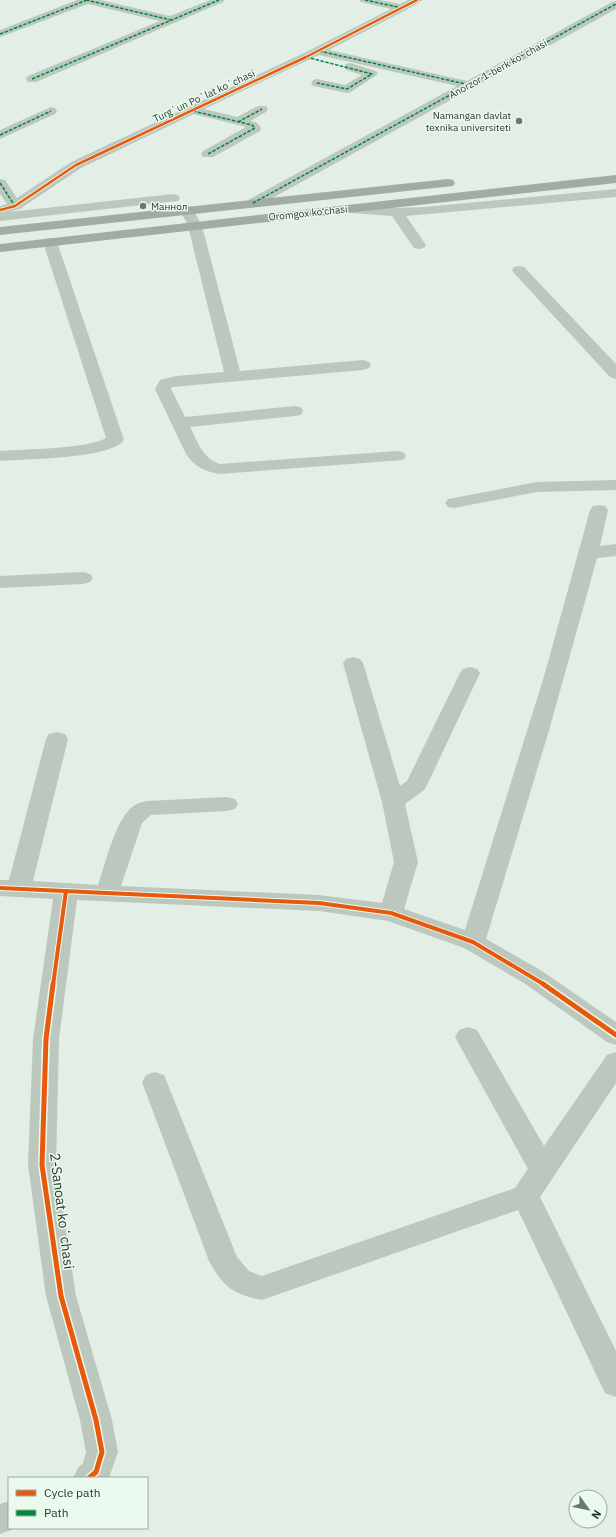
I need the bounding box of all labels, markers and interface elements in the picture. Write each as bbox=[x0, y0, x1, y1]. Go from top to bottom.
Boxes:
street label: Anorzor 1-berk koʻchasi bbox=[447, 37, 549, 101]
street label: Turgʻun Poʻlat koʻchasi bbox=[151, 67, 257, 125]
place label: Namangan davlat texnika universiteti bbox=[426, 109, 511, 134]
marker: Namangan davlat texnika universiteti bbox=[514, 116, 524, 126]
place label: Маннол bbox=[151, 200, 187, 213]
marker: Маннол bbox=[138, 201, 148, 211]
street label: Oromgox ko‘chasi bbox=[268, 202, 348, 224]
street label: 2-Sanoat koʻchasi bbox=[46, 1152, 78, 1270]
legend bbox=[8, 1477, 148, 1529]
text: Cycle path bbox=[44, 1485, 101, 1500]
north arrow bbox=[568, 1489, 608, 1529]
text: Path bbox=[44, 1505, 69, 1520]
text: N bbox=[588, 1507, 604, 1522]

